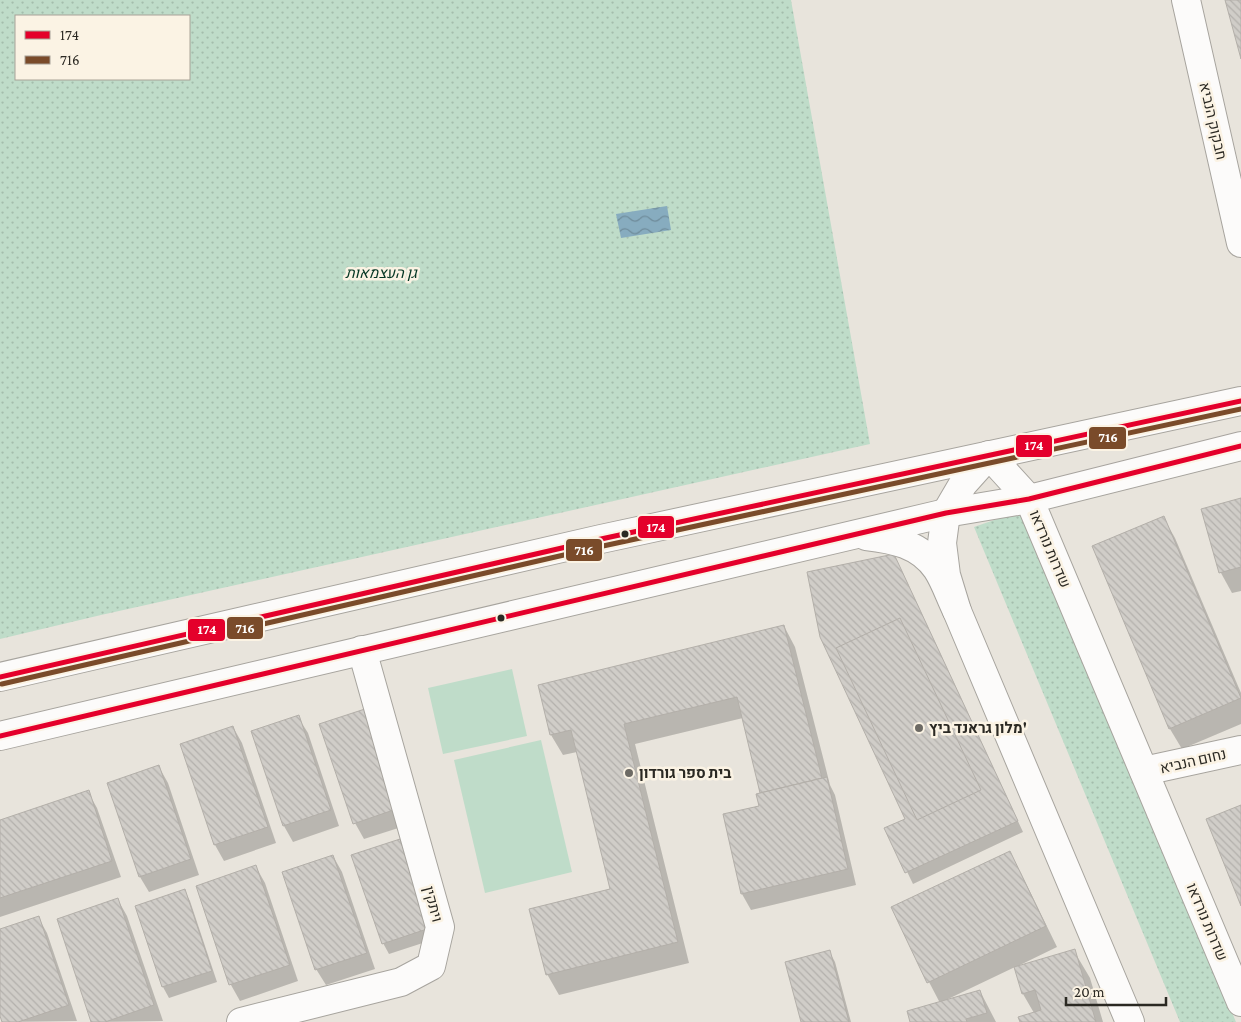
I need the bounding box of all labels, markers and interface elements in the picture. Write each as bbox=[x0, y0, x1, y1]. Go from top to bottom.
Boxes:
legend bbox=[15, 15, 190, 80]
text: 174 bbox=[60, 27, 79, 43]
text: 716 bbox=[60, 52, 80, 68]
street label: חבקוק הנביא bbox=[1196, 81, 1230, 161]
park label: גן העצמאות bbox=[345, 265, 418, 282]
line badge: 716 bbox=[1088, 426, 1127, 450]
text: 716 bbox=[1098, 429, 1118, 445]
line badge: 174 bbox=[1015, 434, 1053, 458]
text: 174 bbox=[1025, 437, 1044, 453]
street label: שדרות נורדאו bbox=[1026, 508, 1074, 590]
line badge: 174 bbox=[637, 515, 675, 539]
text: 174 bbox=[647, 519, 666, 535]
unlabelled marker bbox=[620, 529, 630, 539]
line badge: 716 bbox=[565, 538, 603, 562]
text: 716 bbox=[574, 542, 594, 558]
unlabelled marker bbox=[496, 613, 506, 623]
line badge: 716 bbox=[226, 616, 264, 640]
line badge: 174 bbox=[187, 618, 226, 642]
text: 716 bbox=[235, 620, 255, 636]
text: 174 bbox=[198, 621, 217, 637]
place label: מלון גראנד ביץ' bbox=[929, 720, 1027, 736]
marker: מלון גראנד ביץ' bbox=[913, 722, 925, 734]
street label: נחום הנביא bbox=[1158, 746, 1228, 776]
place label: בית ספר גורדון bbox=[639, 765, 731, 781]
marker: בית ספר גורדון bbox=[623, 767, 635, 779]
street label: שדרות נורדאו bbox=[1183, 881, 1231, 963]
street label: ויתקין bbox=[421, 884, 445, 924]
scale bar bbox=[1066, 974, 1166, 1006]
text: 20 m bbox=[1074, 984, 1105, 1000]

